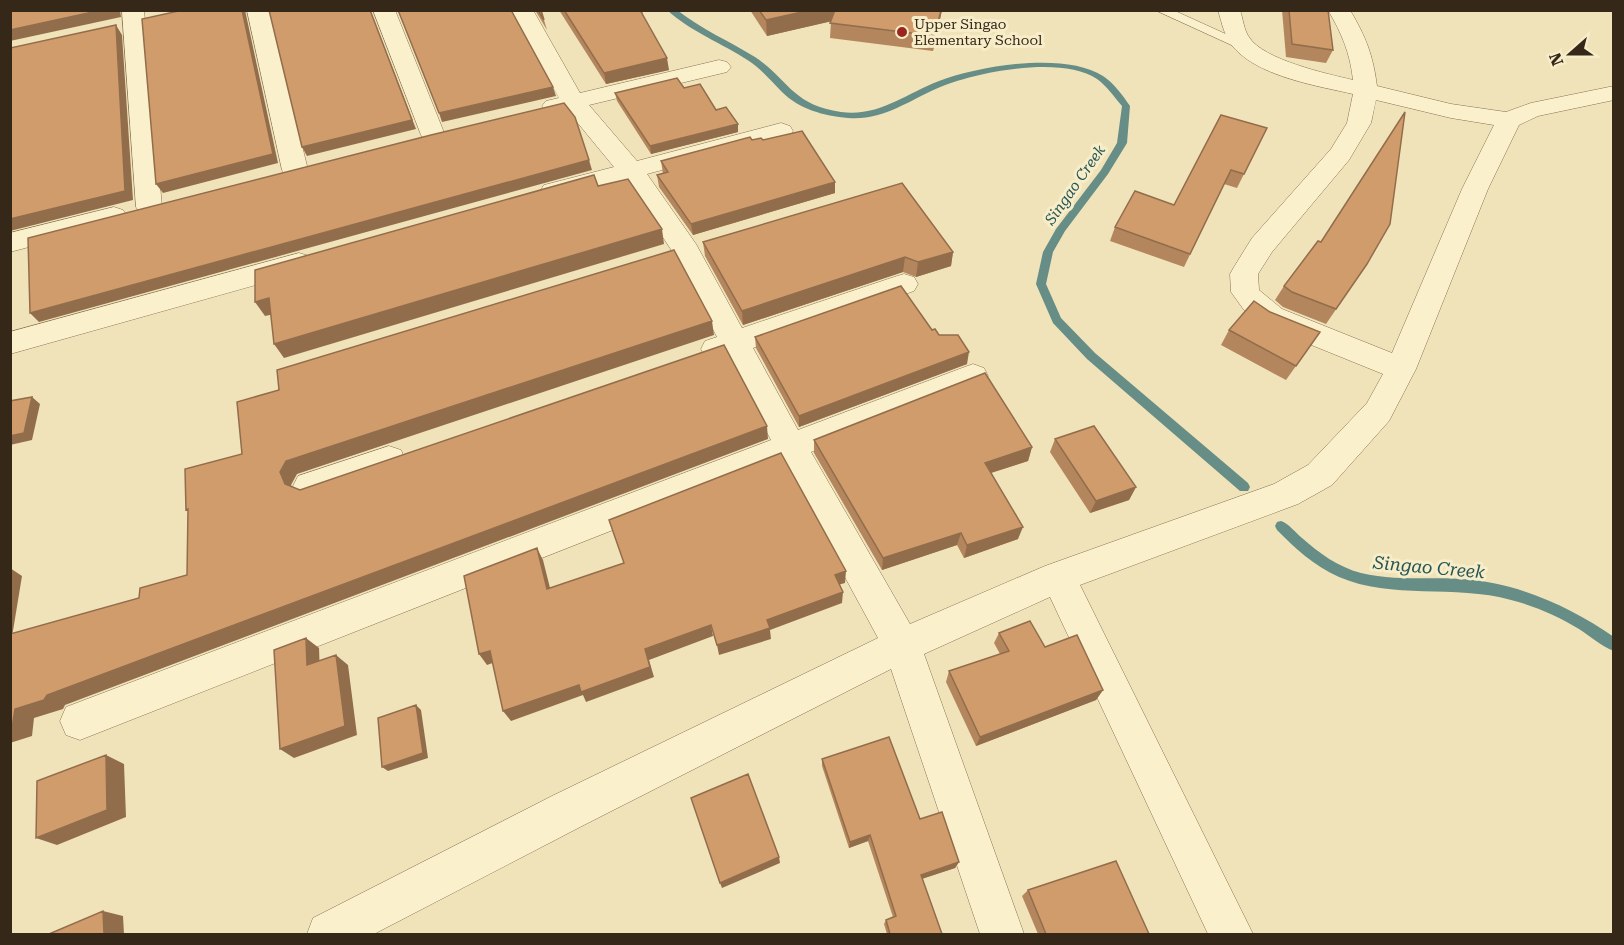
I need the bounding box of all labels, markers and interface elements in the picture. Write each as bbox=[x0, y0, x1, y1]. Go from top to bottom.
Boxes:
place label: Upper Singao Elementary School bbox=[914, 16, 1043, 48]
north arrow bbox=[1540, 24, 1600, 84]
marker: Upper Singao Elementary School bbox=[895, 25, 909, 39]
text: N bbox=[1545, 50, 1568, 68]
water label: Singao Creek bbox=[1040, 141, 1110, 229]
water label: Singao Creek bbox=[1371, 552, 1486, 582]

